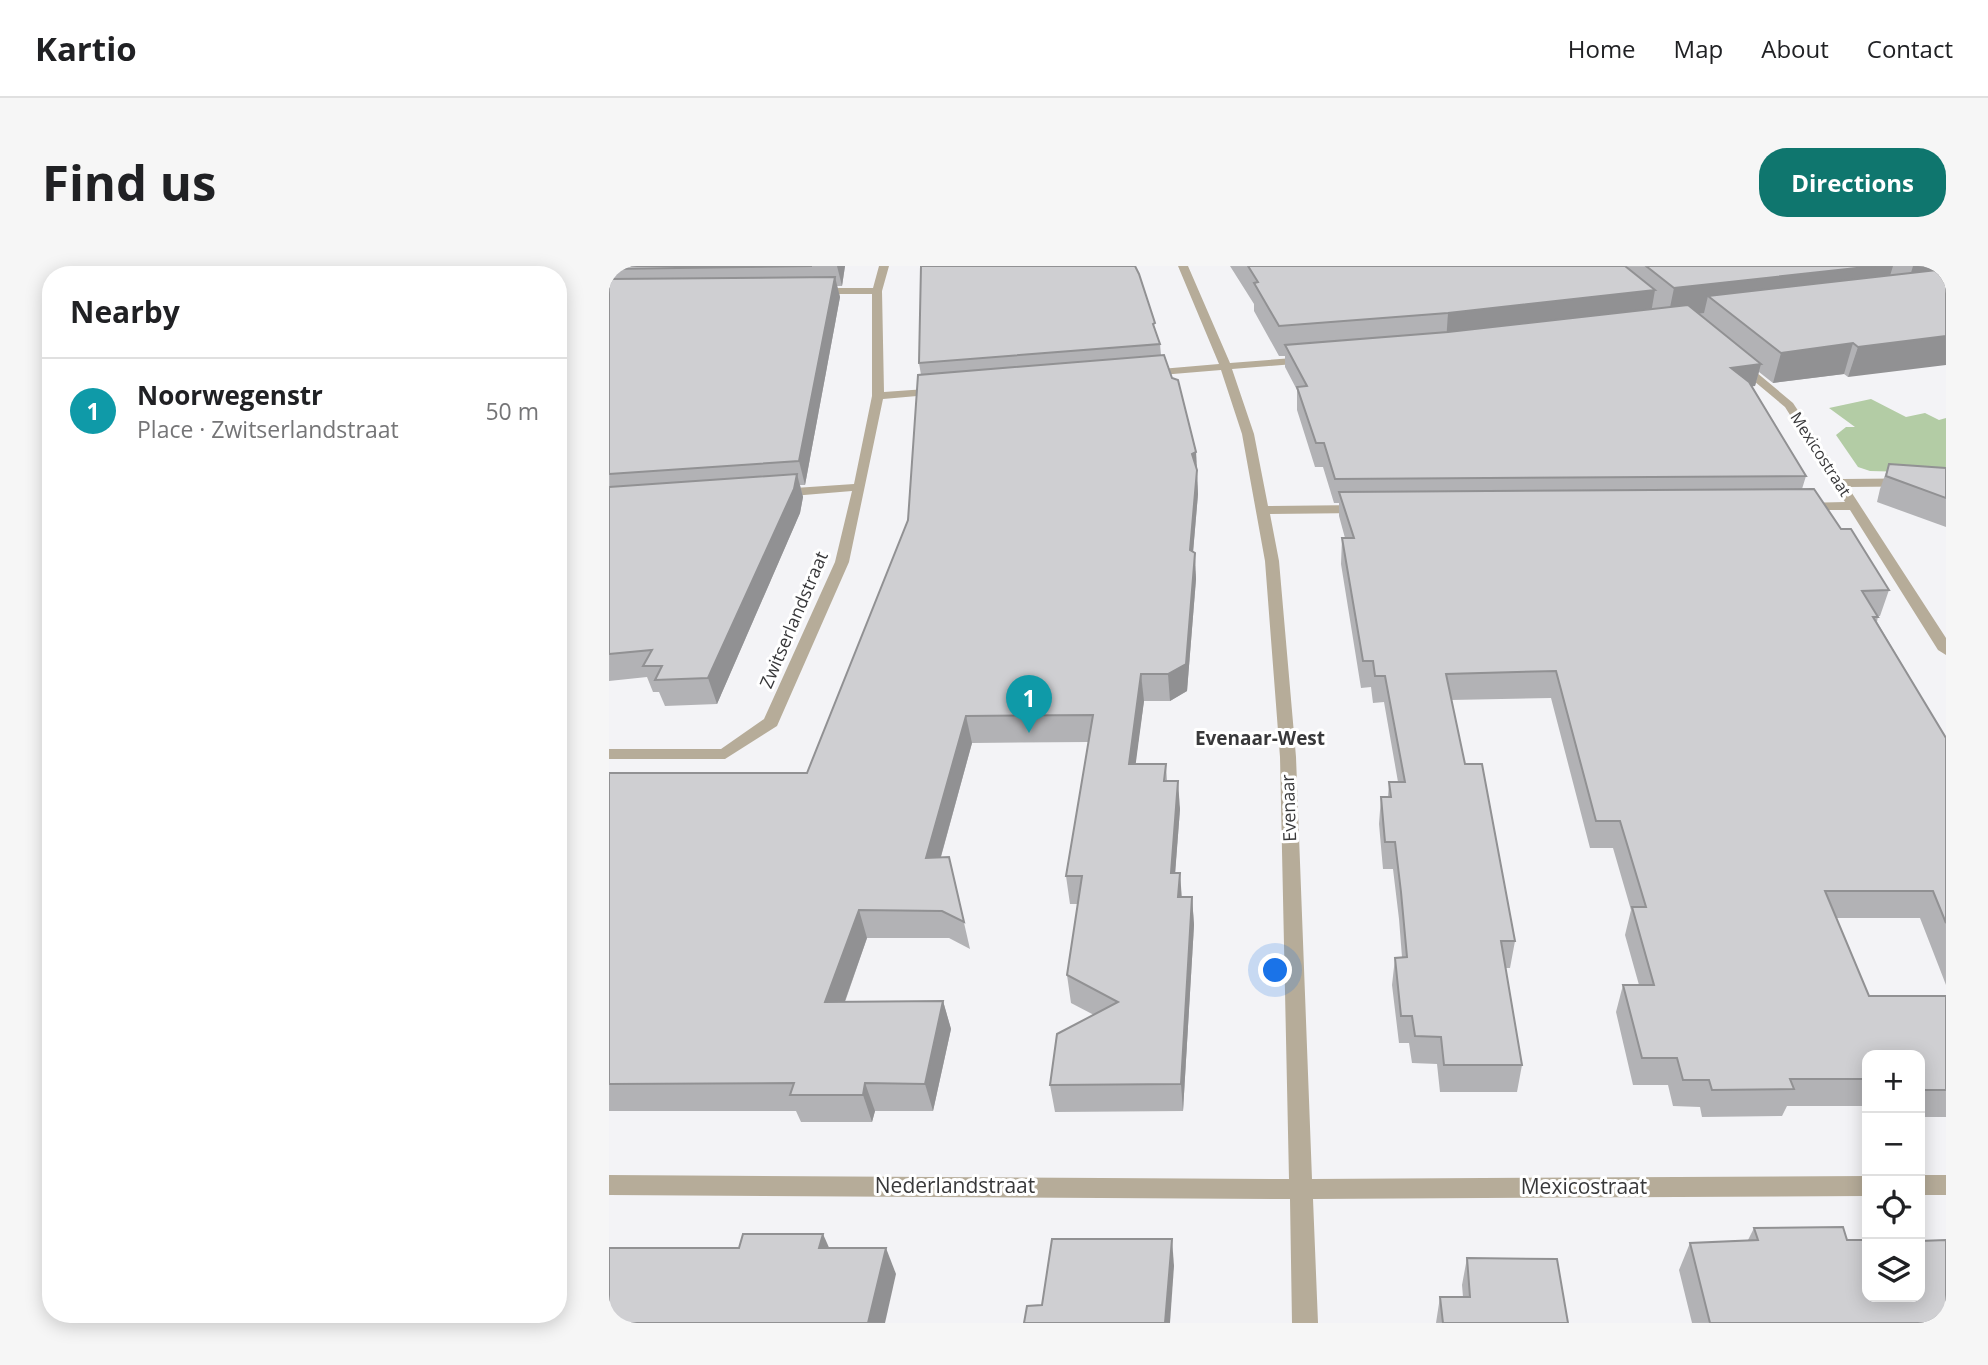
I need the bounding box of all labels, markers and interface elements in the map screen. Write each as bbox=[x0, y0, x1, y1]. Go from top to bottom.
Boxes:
text: Kartio bbox=[35, 26, 137, 71]
text: Home bbox=[1568, 32, 1636, 65]
text: Map bbox=[1674, 32, 1723, 65]
text: About bbox=[1761, 32, 1829, 65]
text: Contact bbox=[1867, 32, 1953, 65]
button: Directions bbox=[1759, 148, 1946, 217]
text: Find us bbox=[42, 149, 216, 215]
text: Nearby bbox=[70, 291, 180, 332]
text: Noorwegenstr bbox=[137, 377, 323, 413]
text: 1 bbox=[86, 395, 100, 427]
text: 50 m bbox=[485, 395, 539, 427]
street label: Mexicostraat bbox=[1786, 408, 1857, 501]
text: Place · Zwitserlandstraat bbox=[137, 413, 399, 445]
street label: Zwitserlandstraat bbox=[753, 547, 833, 692]
pin: 1 bbox=[1006, 675, 1052, 733]
district label: Evenaar-West bbox=[1195, 725, 1325, 751]
street label: Evenaar bbox=[1275, 773, 1301, 842]
your location bbox=[1258, 953, 1292, 987]
map controls bbox=[1862, 1050, 1925, 1302]
button: + bbox=[1862, 1050, 1925, 1113]
button: − bbox=[1862, 1113, 1925, 1176]
street label: Nederlandstraat bbox=[875, 1171, 1035, 1199]
street label: Mexicostraat bbox=[1521, 1172, 1647, 1200]
button: locate bbox=[1862, 1176, 1925, 1239]
button: layers bbox=[1862, 1239, 1925, 1302]

